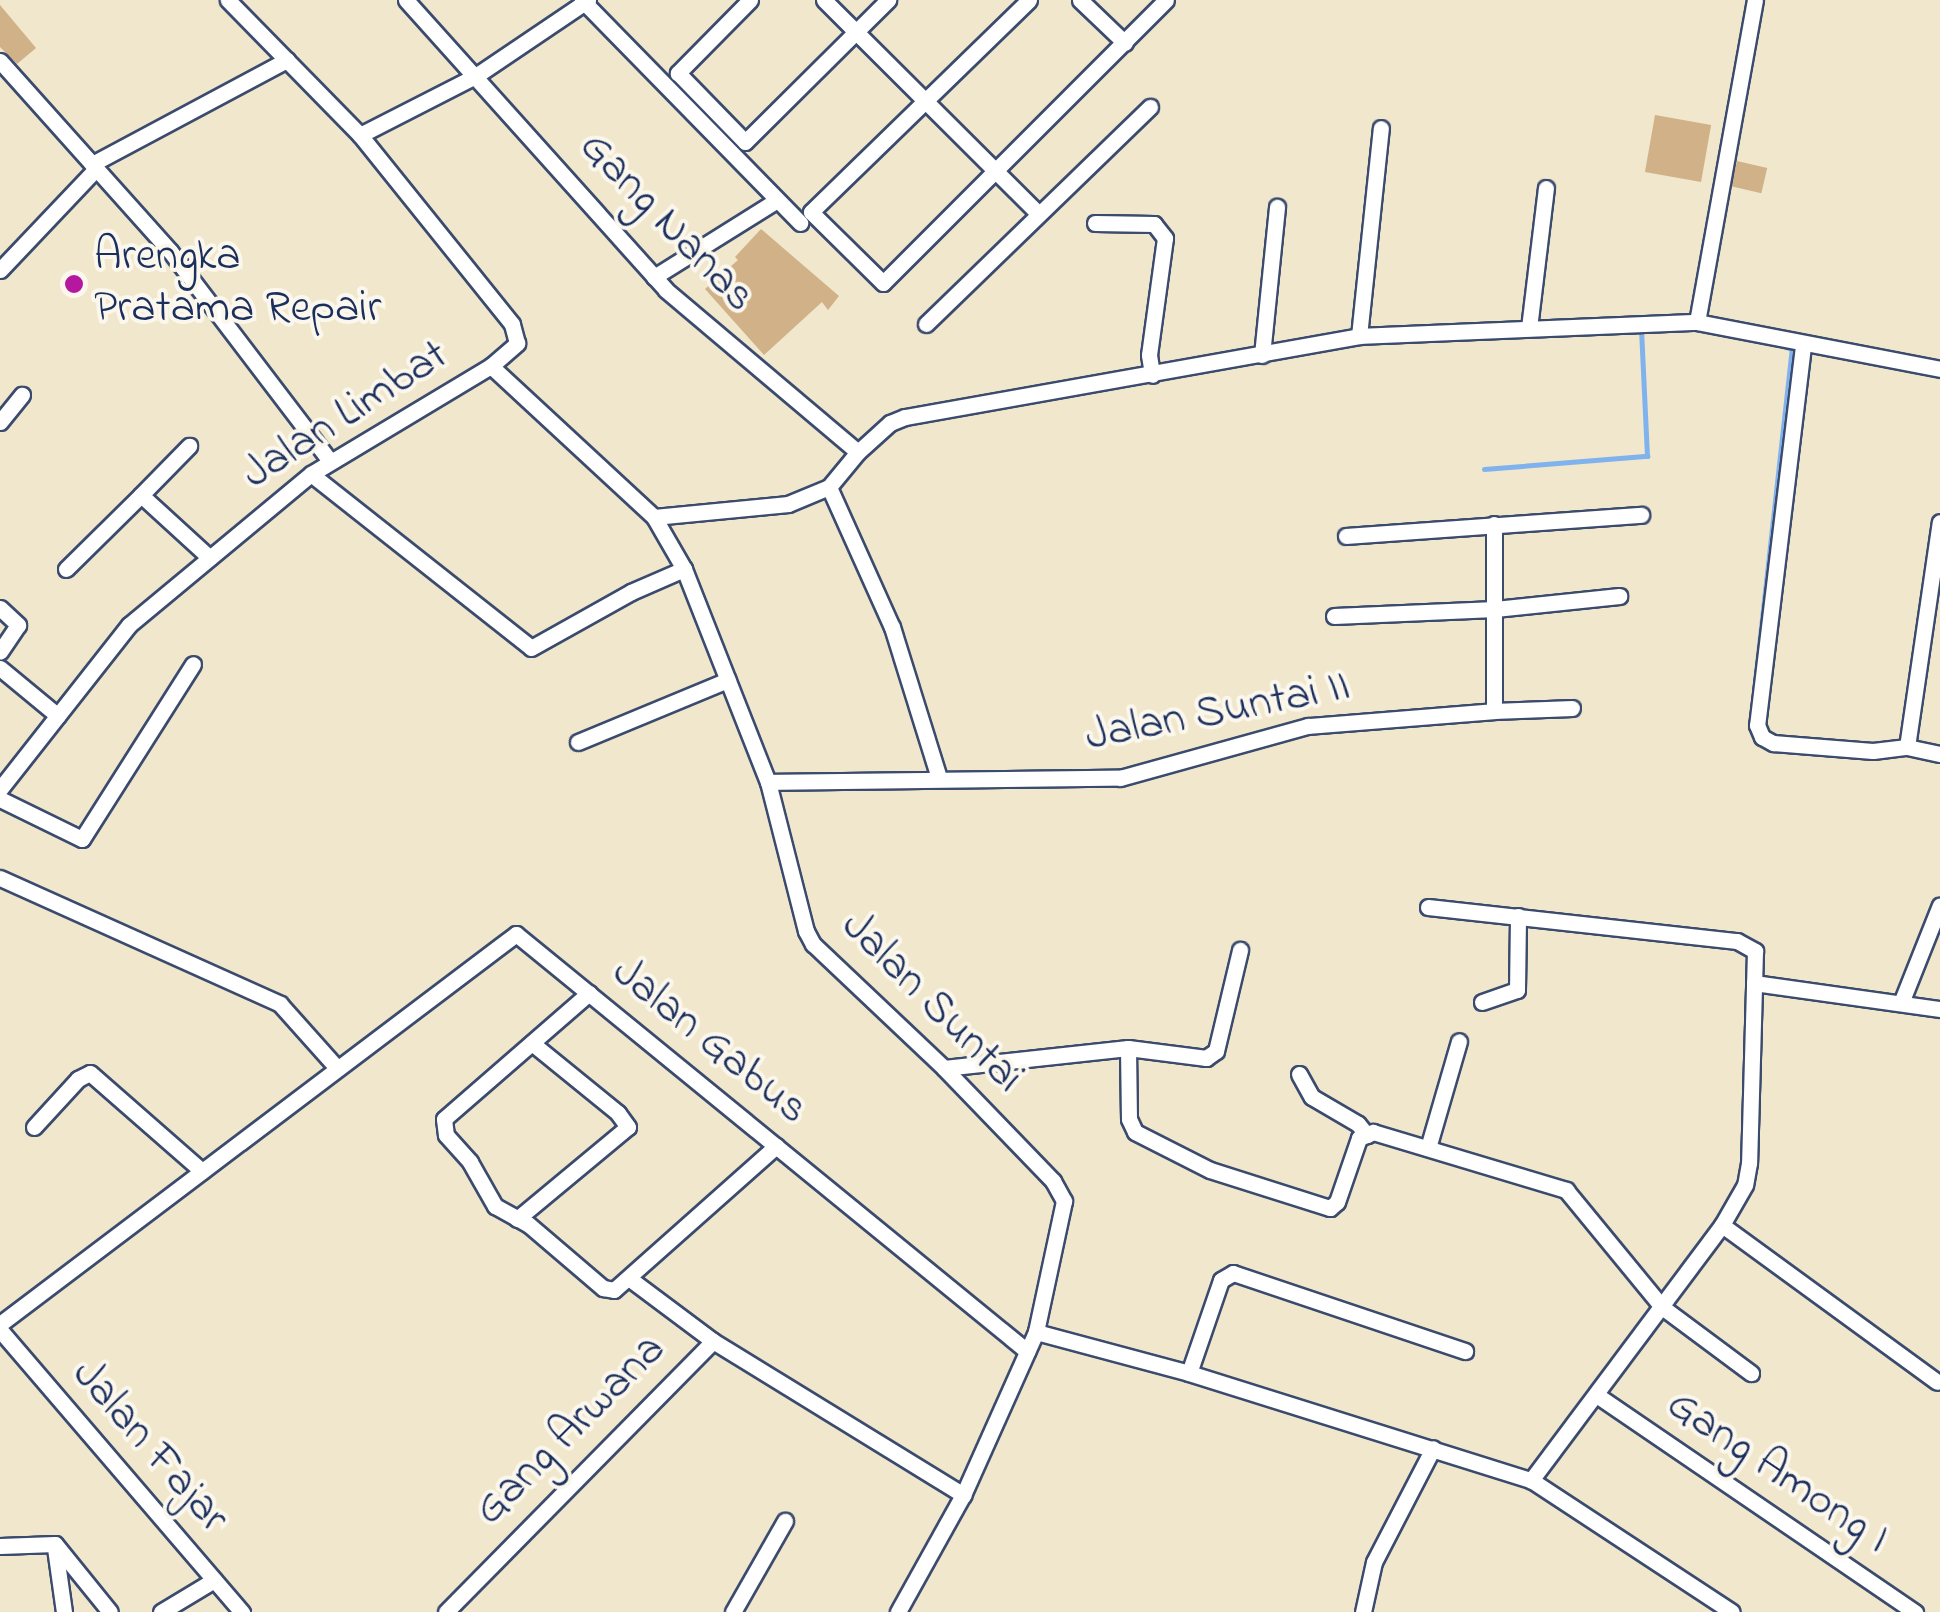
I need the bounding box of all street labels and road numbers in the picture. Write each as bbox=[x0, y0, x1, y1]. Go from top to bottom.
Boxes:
street label: Gang Nanas bbox=[567, 121, 765, 325]
street label: Jalan Limbat bbox=[233, 330, 459, 502]
street label: Jalan Suntai II bbox=[1081, 661, 1355, 765]
street label: Jalan Suntai bbox=[829, 901, 1033, 1105]
street label: Jalan Gabus bbox=[600, 947, 818, 1137]
street label: Gang Arwana bbox=[464, 1324, 678, 1538]
street label: Jalan Fajar bbox=[59, 1349, 239, 1545]
street label: Gang Among I bbox=[1656, 1379, 1898, 1567]

